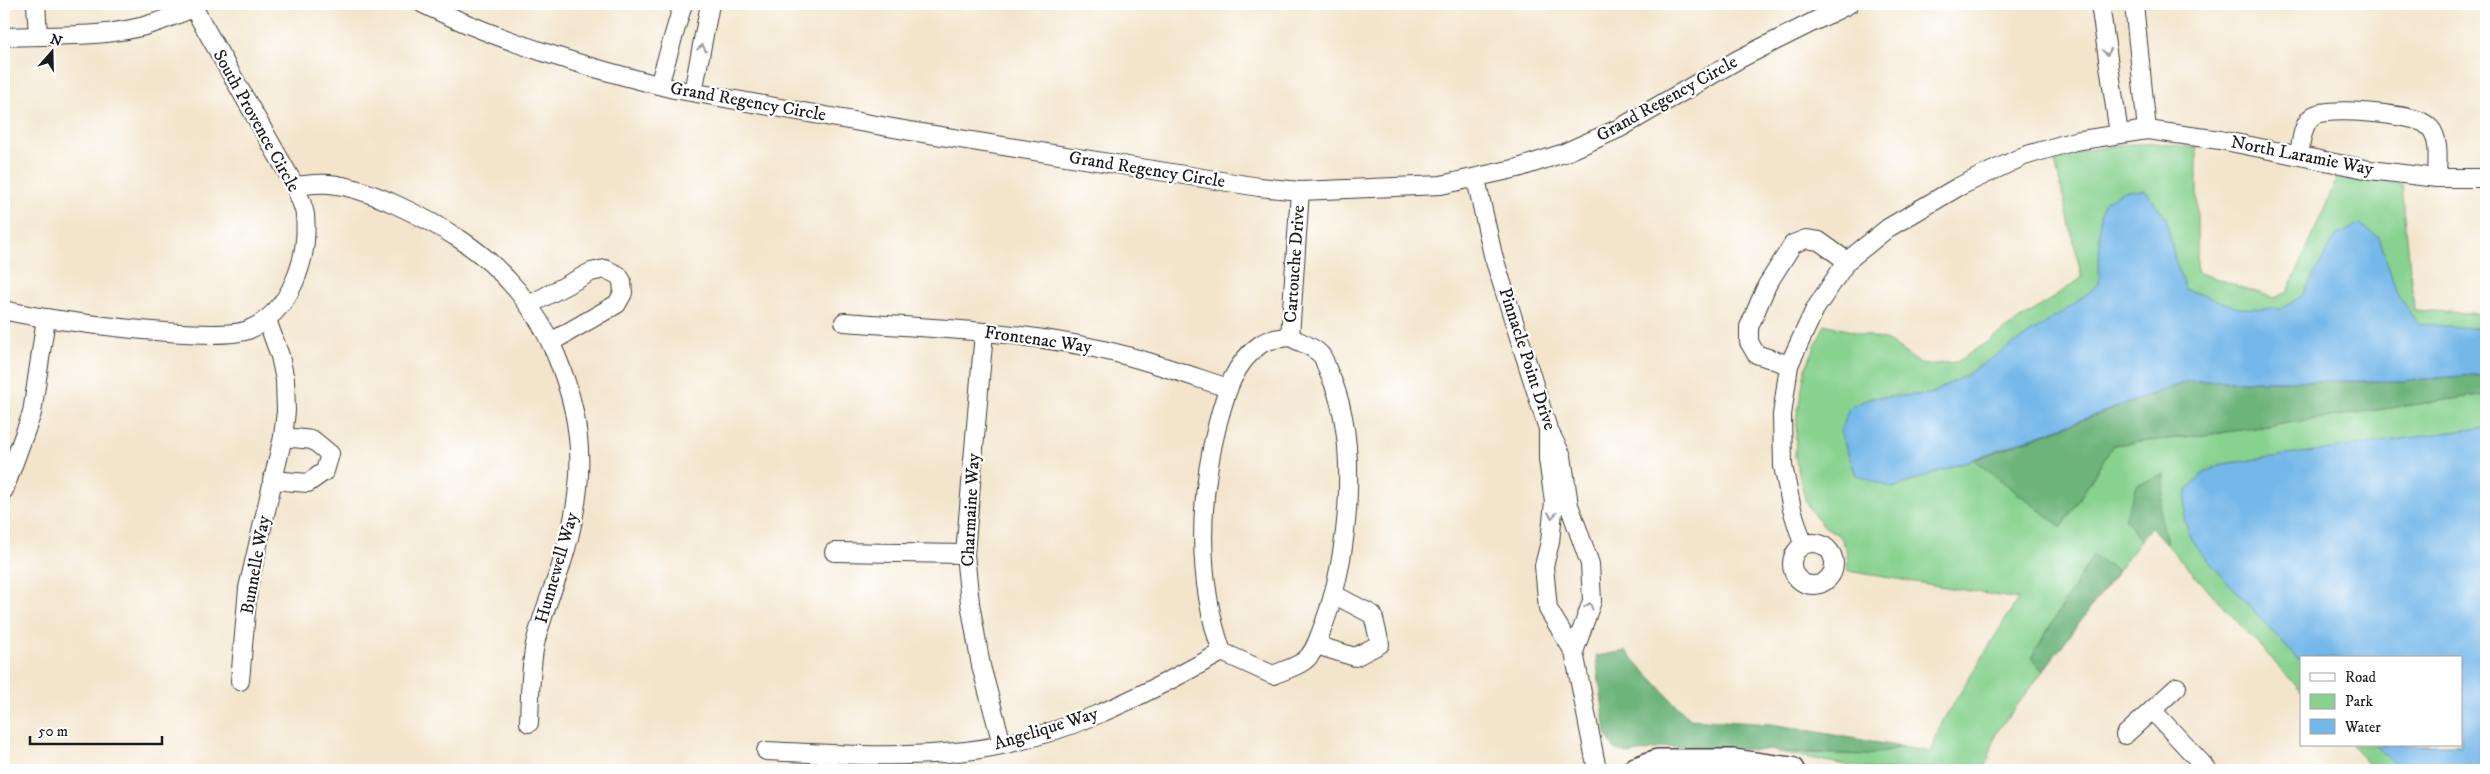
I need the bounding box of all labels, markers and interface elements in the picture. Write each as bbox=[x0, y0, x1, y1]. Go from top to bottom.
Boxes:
north arrow bbox=[28, 28, 78, 78]
text: N bbox=[48, 30, 65, 51]
one-way arrow bbox=[696, 44, 706, 52]
street label: South Provence Circle bbox=[208, 46, 304, 196]
one-way arrow bbox=[2101, 48, 2112, 56]
street label: Grand Regency Circle bbox=[1593, 51, 1741, 147]
street label: Grand Regency Circle bbox=[668, 77, 828, 127]
street label: North Laramie Way bbox=[2229, 131, 2376, 181]
street label: Grand Regency Circle bbox=[1067, 147, 1227, 193]
street label: Cartouche Drive bbox=[1280, 204, 1310, 324]
street label: Pinnacle Point Drive bbox=[1494, 285, 1560, 433]
street label: Frontenac Way bbox=[983, 322, 1094, 358]
street label: Charmaine Way bbox=[957, 452, 985, 567]
street label: Hunnewell Way bbox=[531, 509, 584, 626]
one-way arrow bbox=[1547, 511, 1558, 519]
street label: Bunnelle Way bbox=[236, 513, 276, 616]
one-way arrow bbox=[1584, 602, 1594, 610]
legend bbox=[2300, 656, 2462, 746]
text: Road bbox=[2345, 668, 2377, 687]
text: Park bbox=[2345, 692, 2374, 711]
street label: Angelique Way bbox=[991, 703, 1101, 755]
scale bar bbox=[30, 714, 162, 746]
text: Water bbox=[2344, 718, 2381, 737]
text: 50 m bbox=[38, 722, 68, 741]

